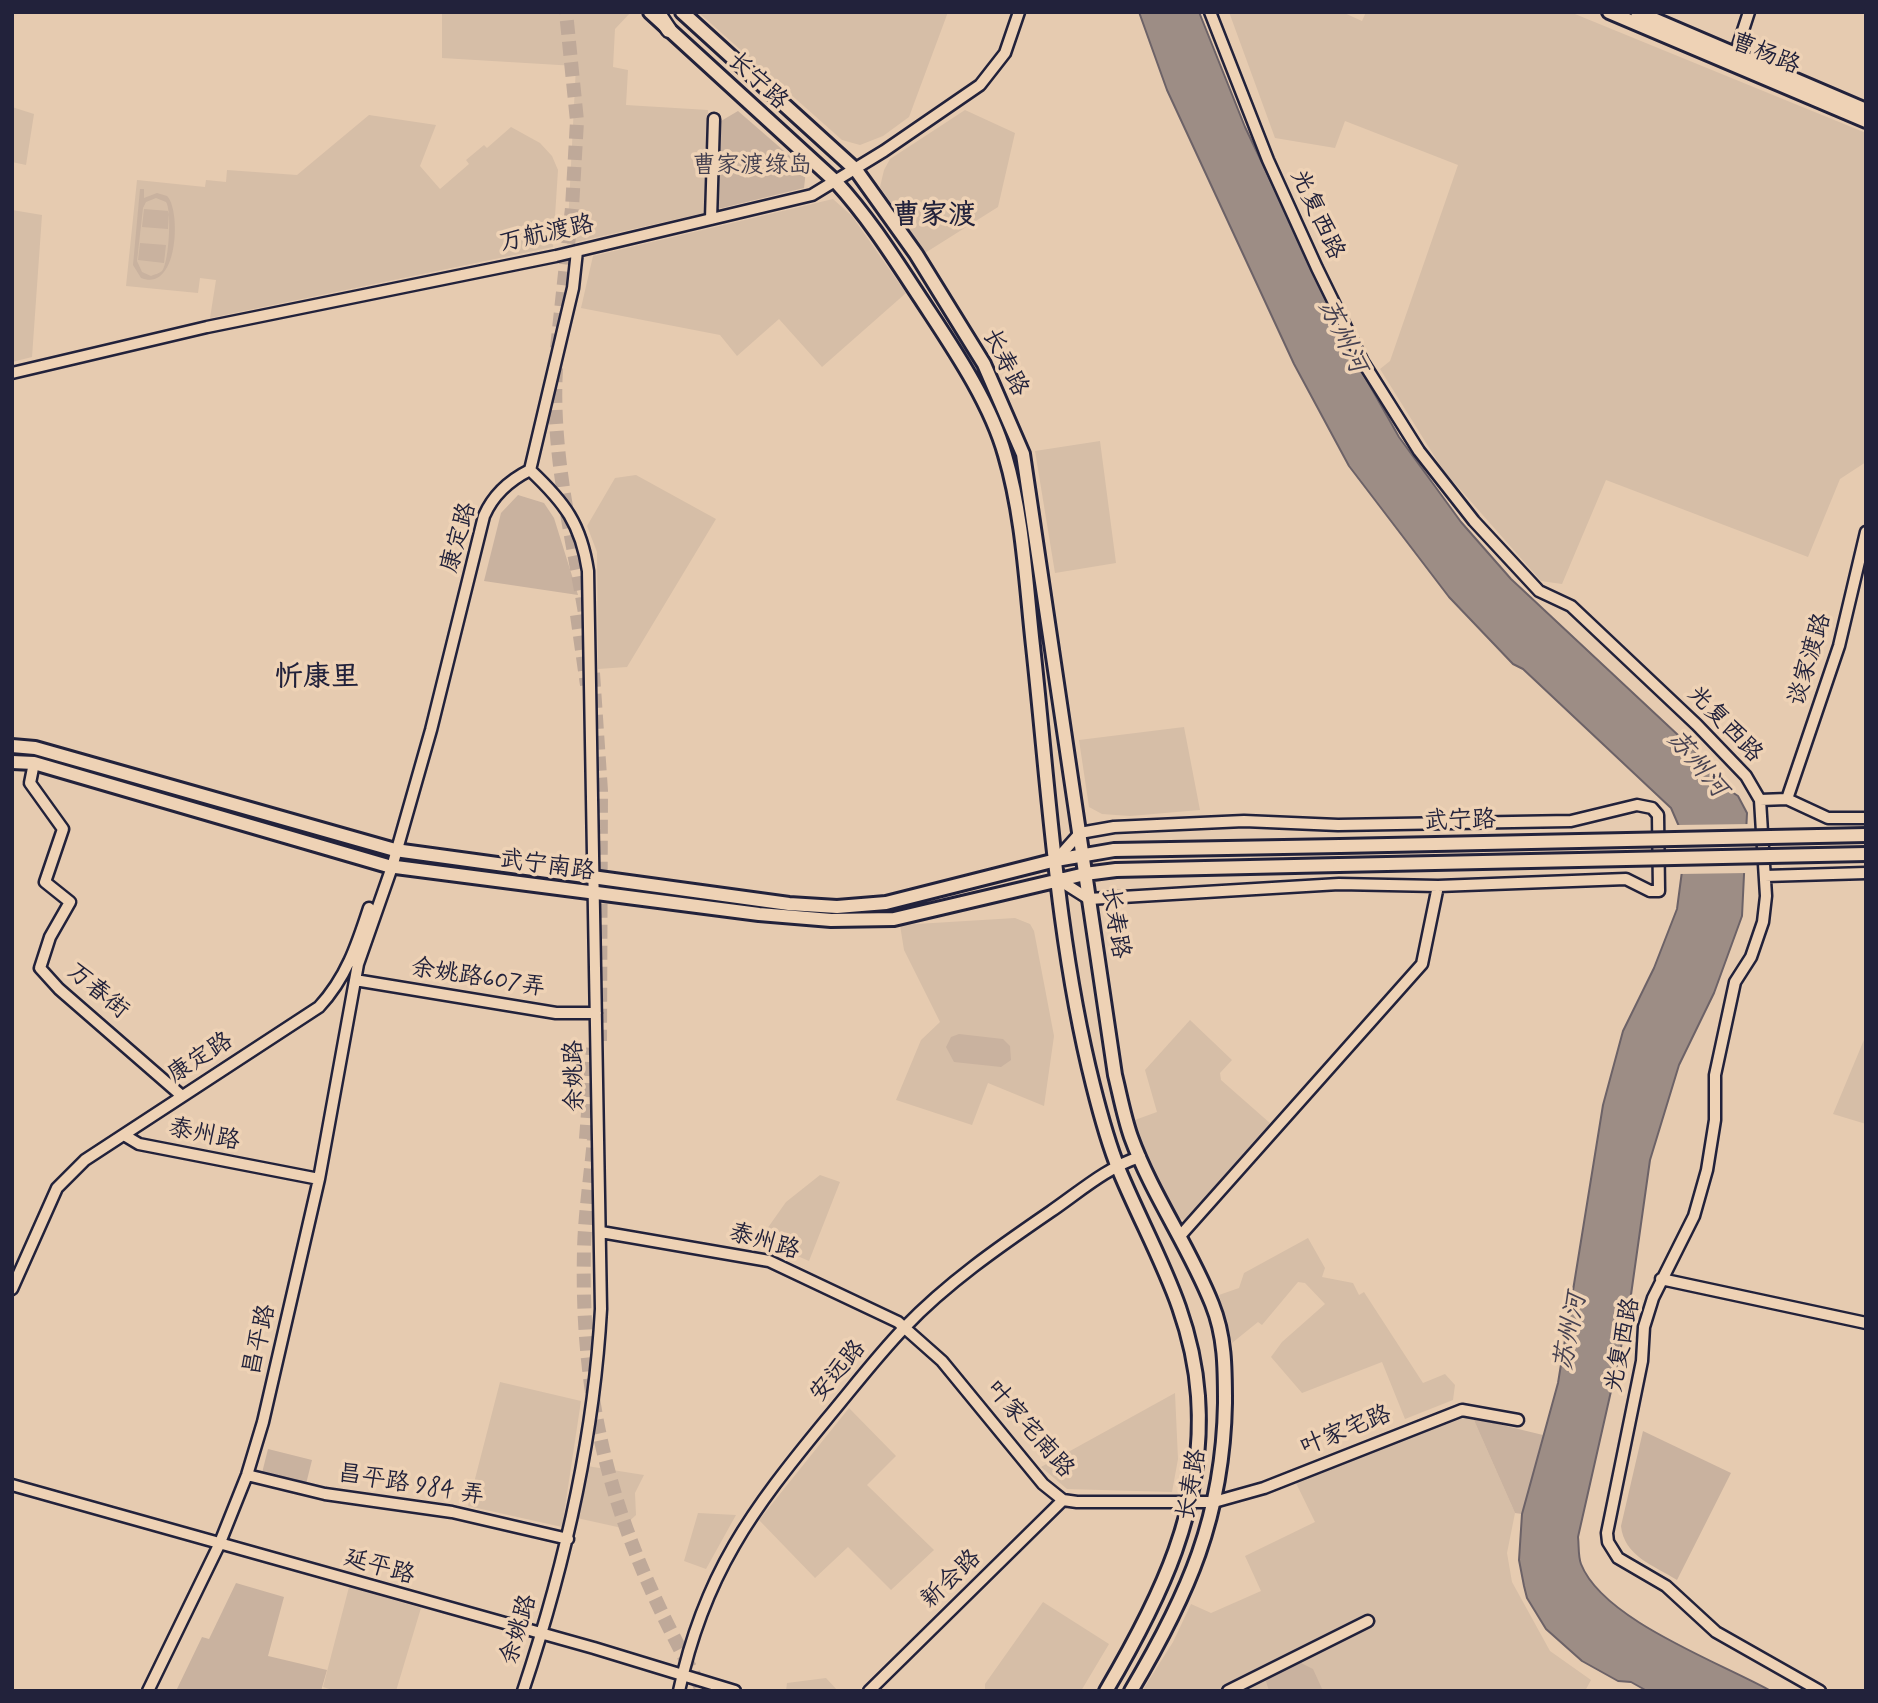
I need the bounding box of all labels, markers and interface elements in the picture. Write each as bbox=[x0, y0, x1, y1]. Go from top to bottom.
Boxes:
street label: 曹杨路 bbox=[1726, 28, 1804, 82]
street label: 长宁路 bbox=[721, 47, 793, 117]
park label: 曹家渡绿岛 bbox=[692, 153, 812, 181]
street label: 光复西路 bbox=[1283, 165, 1349, 265]
district label: 曹家渡 bbox=[892, 200, 976, 234]
street label: 万航渡路 bbox=[497, 211, 597, 259]
water label: 苏州河 bbox=[1310, 295, 1372, 379]
street label: 长寿路 bbox=[975, 324, 1033, 402]
street label: 康定路 bbox=[436, 499, 484, 577]
street label: 谈家渡路 bbox=[1783, 610, 1839, 710]
district label: 忻康里 bbox=[275, 662, 359, 696]
street label: 光复西路 bbox=[1680, 680, 1768, 770]
water label: 苏州河 bbox=[1659, 725, 1733, 805]
street label: 武宁路 bbox=[1424, 807, 1496, 837]
street label: 武宁南路 bbox=[497, 846, 597, 888]
street label: 长寿路 bbox=[1094, 885, 1134, 961]
street label: 余姚路607弄 bbox=[409, 954, 547, 1004]
street label: 万春街 bbox=[60, 958, 134, 1026]
street label: 康定路 bbox=[163, 1027, 239, 1091]
street label: 余姚路 bbox=[561, 1040, 591, 1112]
street label: 泰州路 bbox=[166, 1114, 242, 1158]
street label: 泰州路 bbox=[725, 1219, 803, 1267]
water label: 苏州河 bbox=[1549, 1291, 1595, 1373]
street label: 光复西路 bbox=[1601, 1295, 1647, 1395]
street label: 昌平路 bbox=[239, 1302, 283, 1378]
street label: 安远路 bbox=[805, 1335, 873, 1409]
street label: 叶家宅南路 bbox=[979, 1375, 1079, 1485]
street label: 叶家宅路 bbox=[1296, 1401, 1396, 1463]
street label: 长寿路 bbox=[1173, 1447, 1213, 1523]
street label: 昌平路 984 弄 bbox=[336, 1460, 486, 1512]
street label: 延平路 bbox=[340, 1544, 418, 1592]
street label: 新会路 bbox=[916, 1545, 988, 1615]
street label: 余姚路 bbox=[496, 1591, 544, 1669]

